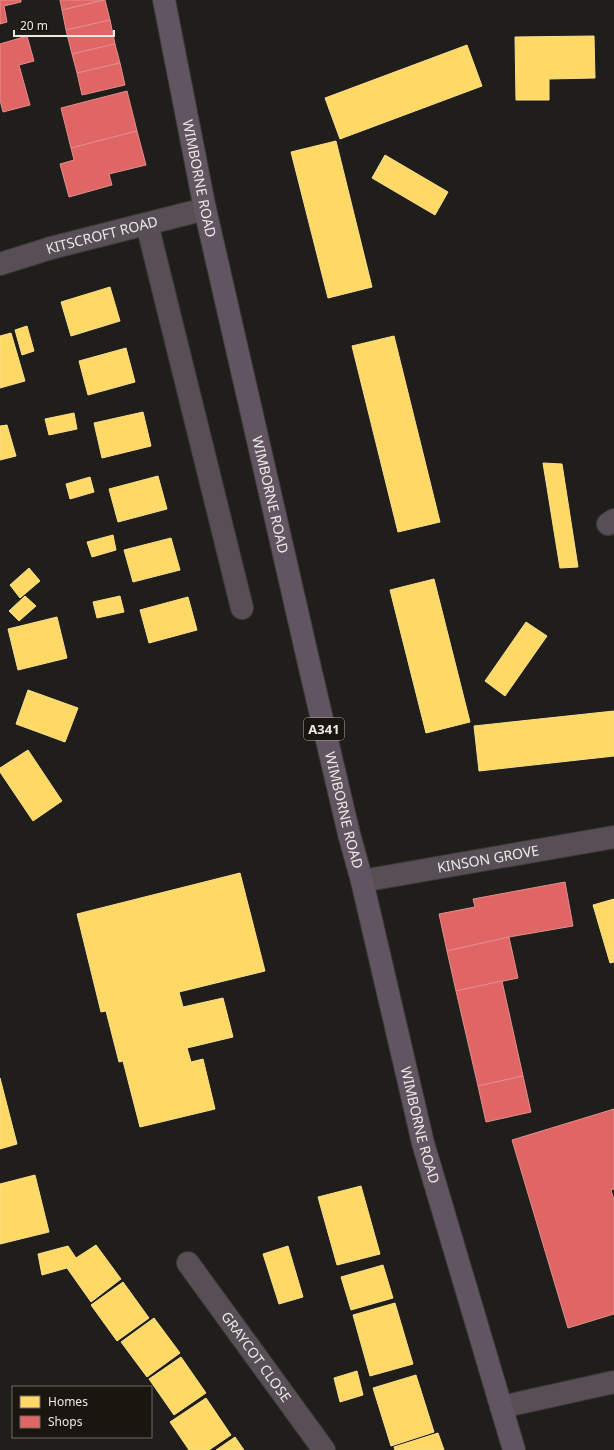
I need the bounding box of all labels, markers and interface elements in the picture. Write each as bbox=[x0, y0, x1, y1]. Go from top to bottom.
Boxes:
scale bar bbox=[14, 12, 114, 38]
text: 20 m bbox=[20, 17, 48, 34]
street label: WIMBORNE ROAD bbox=[179, 118, 221, 239]
street label: KITSCROFT ROAD bbox=[43, 211, 160, 258]
street label: WIMBORNE ROAD bbox=[248, 434, 293, 555]
road number: A341 bbox=[304, 718, 344, 740]
street label: WIMBORNE ROAD bbox=[321, 750, 368, 871]
street label: KINSON GROVE bbox=[436, 840, 540, 877]
street label: WIMBORNE ROAD bbox=[397, 1065, 444, 1186]
street label: GRAYCOT CLOSE bbox=[217, 1307, 296, 1406]
legend bbox=[12, 1386, 152, 1438]
text: Homes bbox=[48, 1393, 88, 1410]
text: Shops bbox=[48, 1413, 83, 1430]

